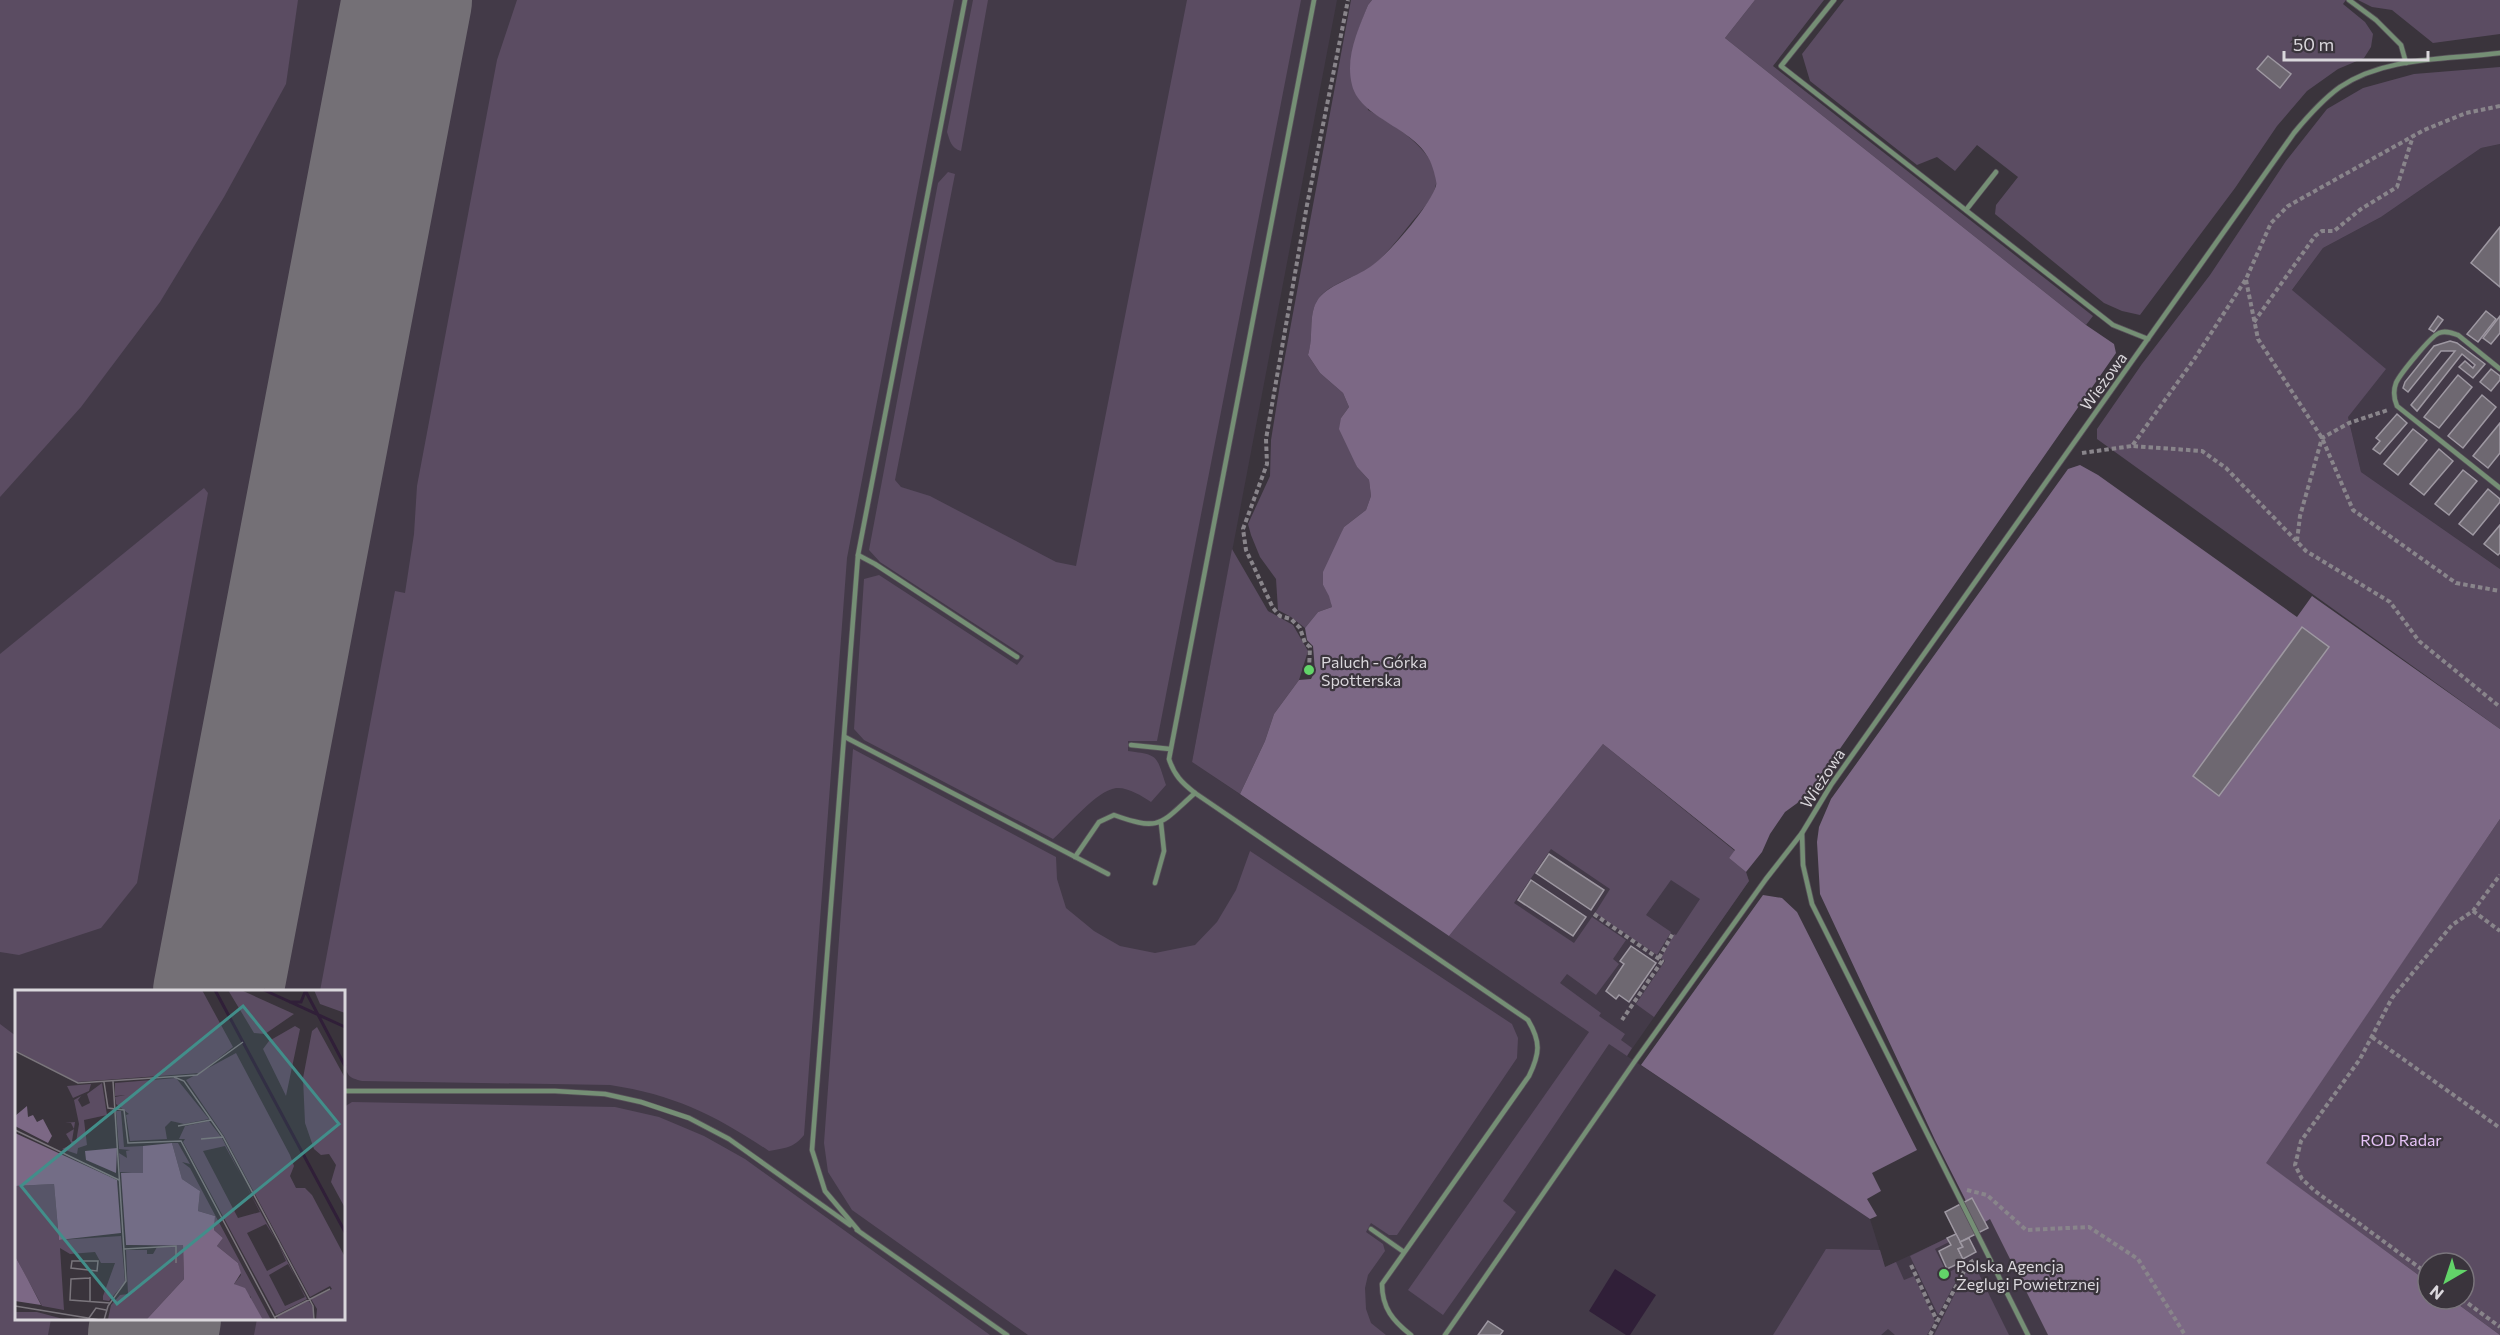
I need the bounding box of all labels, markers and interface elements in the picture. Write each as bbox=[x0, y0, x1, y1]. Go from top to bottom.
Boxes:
scale bar bbox=[2284, 24, 2428, 62]
text: 50 m bbox=[2293, 33, 2334, 55]
street label: Wieżowa bbox=[2076, 348, 2130, 414]
place label: Paluch - Górka Spotterska bbox=[1321, 652, 1427, 689]
marker: Paluch - Górka Spotterska bbox=[1302, 663, 1316, 677]
street label: Wieżowa bbox=[1796, 745, 1848, 811]
inset map bbox=[15, 990, 345, 1320]
park label: ROD Radar bbox=[2360, 1130, 2442, 1149]
north arrow bbox=[2416, 1251, 2476, 1311]
place label: Polska Agencja Żeglugi Powietrznej bbox=[1956, 1256, 2100, 1293]
marker: Polska Agencja Żeglugi Powietrznej bbox=[1937, 1267, 1951, 1281]
text: N bbox=[2426, 1282, 2447, 1304]

